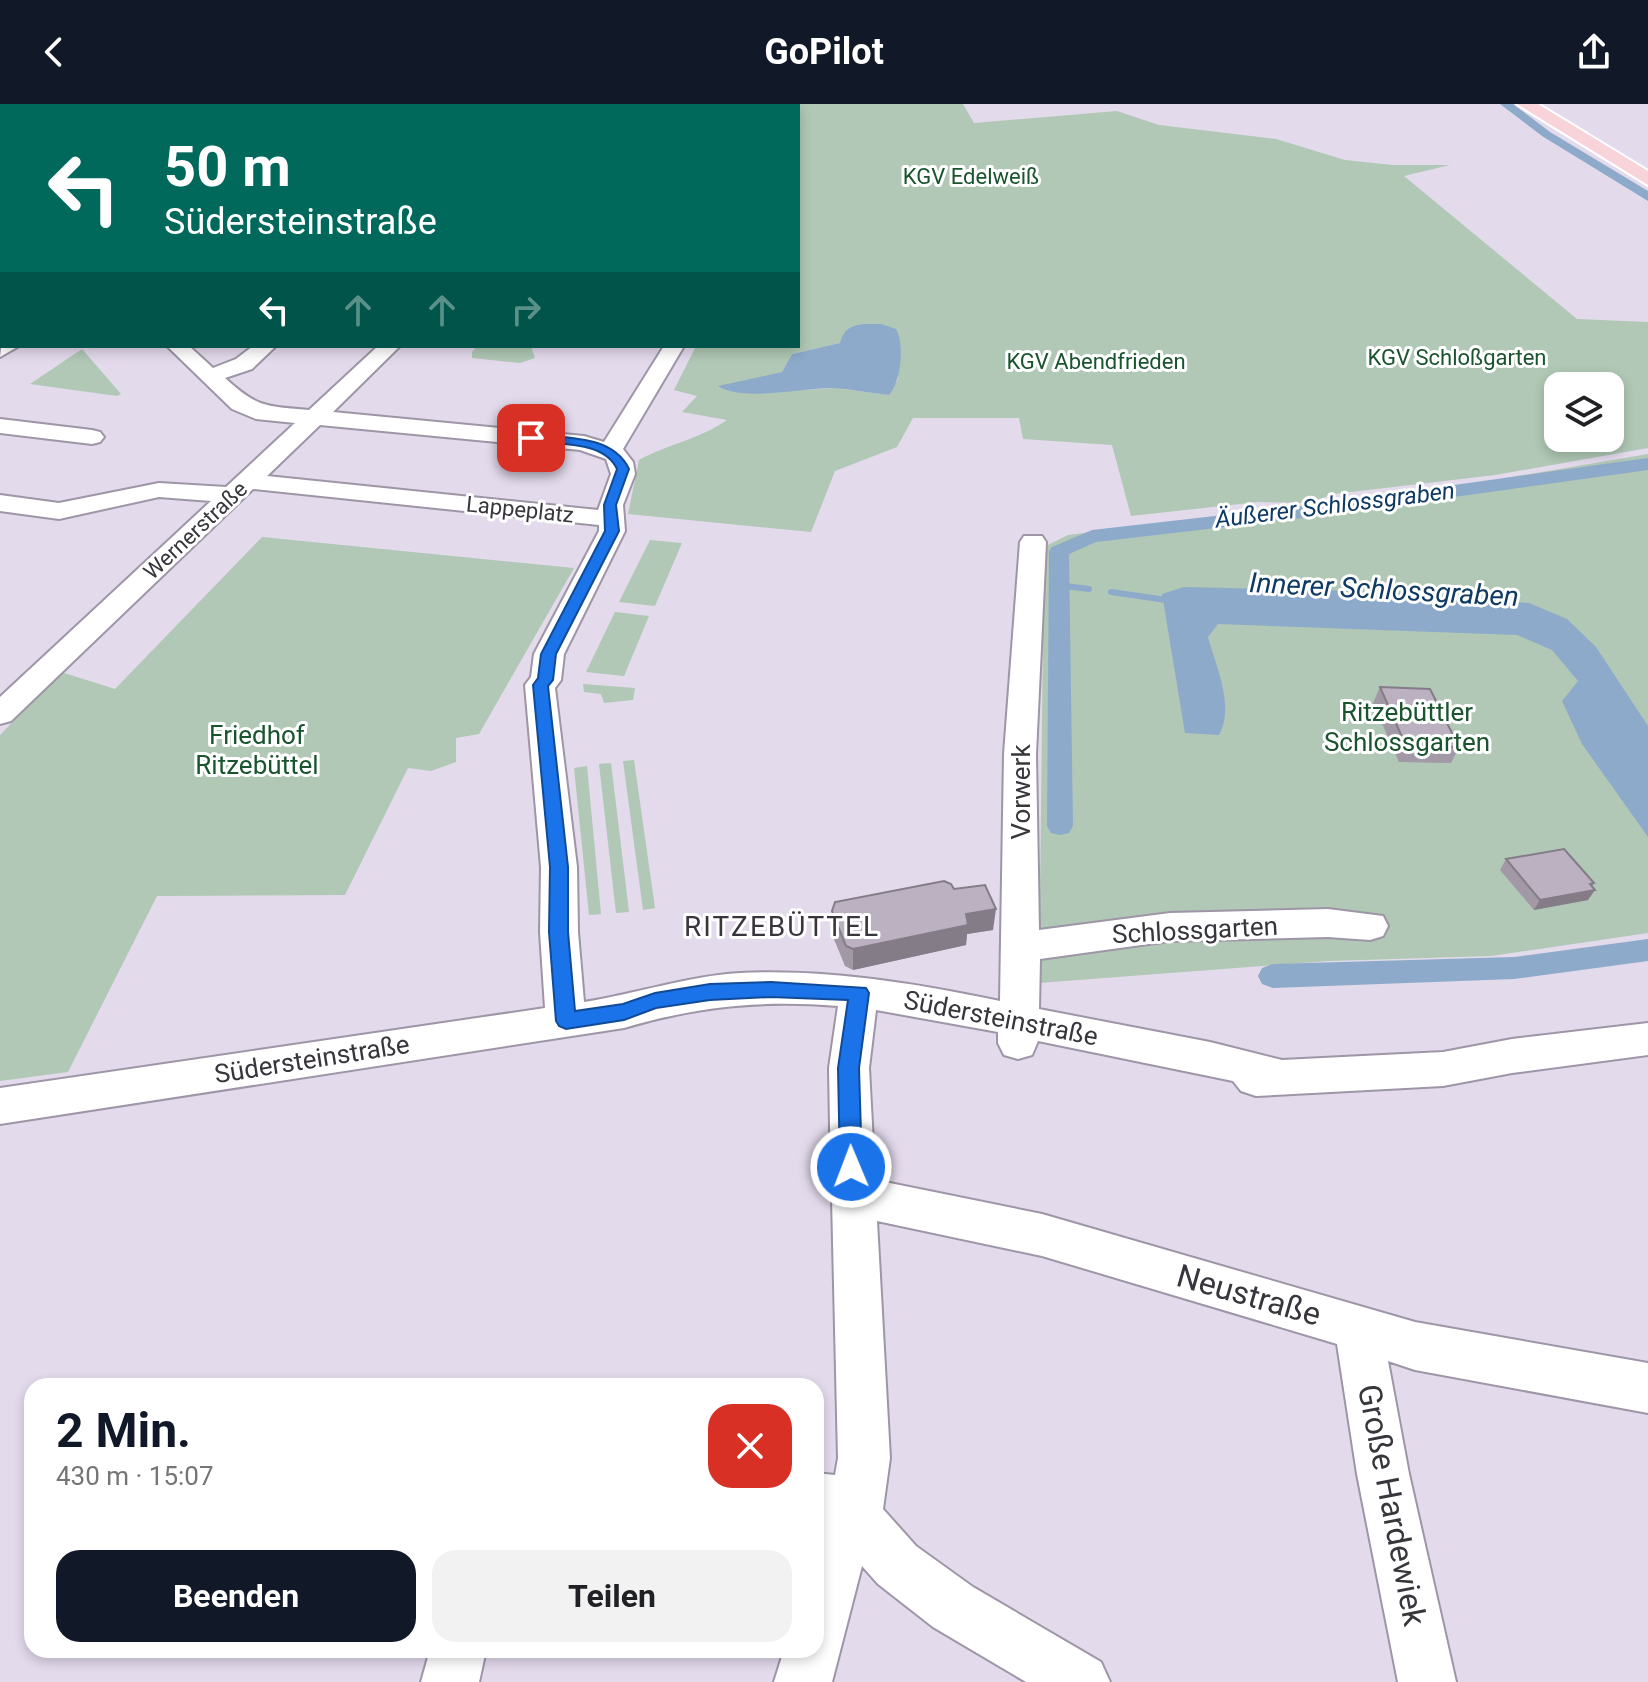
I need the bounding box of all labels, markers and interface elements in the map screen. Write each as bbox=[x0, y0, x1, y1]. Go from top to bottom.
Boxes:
icon: back bbox=[32, 30, 76, 74]
icon: share bbox=[1572, 30, 1616, 74]
text: GoPilot bbox=[764, 31, 884, 73]
text: 50 m bbox=[164, 134, 291, 200]
icon: left bbox=[32, 136, 136, 240]
park label: KGV Edelweiß bbox=[903, 164, 1039, 189]
text: Südersteinstraße bbox=[164, 201, 437, 243]
icon: left bbox=[252, 288, 296, 332]
icon: ahead bbox=[336, 288, 380, 332]
icon: ahead bbox=[420, 288, 464, 332]
icon: right bbox=[504, 288, 548, 332]
park label: KGV Schloßgarten bbox=[1368, 345, 1546, 370]
park label: KGV Abendfrieden bbox=[1006, 349, 1186, 374]
map controls bbox=[1544, 372, 1624, 452]
button: layers bbox=[1544, 372, 1624, 452]
pin bbox=[497, 404, 565, 472]
icon: arrive bbox=[509, 416, 553, 460]
street label: Wernerstraße bbox=[139, 476, 252, 584]
water label: Äußerer Schlossgraben bbox=[1213, 476, 1456, 534]
street label: Lappeplatz bbox=[465, 491, 575, 528]
water label: Innerer Schlossgraben bbox=[1248, 566, 1520, 613]
park label: Ritzebüttler Schlossgarten bbox=[1324, 697, 1490, 757]
park label: Friedhof Ritzebüttel bbox=[195, 720, 319, 780]
street label: Vorwerk bbox=[1006, 744, 1036, 840]
district label: RITZEBÜTTEL bbox=[684, 910, 880, 943]
street label: Schlossgarten bbox=[1111, 911, 1279, 949]
street label: Südersteinstraße bbox=[901, 984, 1101, 1052]
street label: Südersteinstraße bbox=[212, 1029, 412, 1089]
position arrow bbox=[809, 1125, 893, 1209]
street label: Neustraße bbox=[1173, 1256, 1325, 1334]
street label: Große Hardewiek bbox=[1350, 1381, 1434, 1630]
text: 2 Min. bbox=[56, 1402, 191, 1459]
button: close bbox=[708, 1404, 792, 1488]
text: 430 m · 15:07 bbox=[56, 1461, 214, 1491]
button: Beenden bbox=[56, 1550, 416, 1642]
button: Teilen bbox=[432, 1550, 792, 1642]

